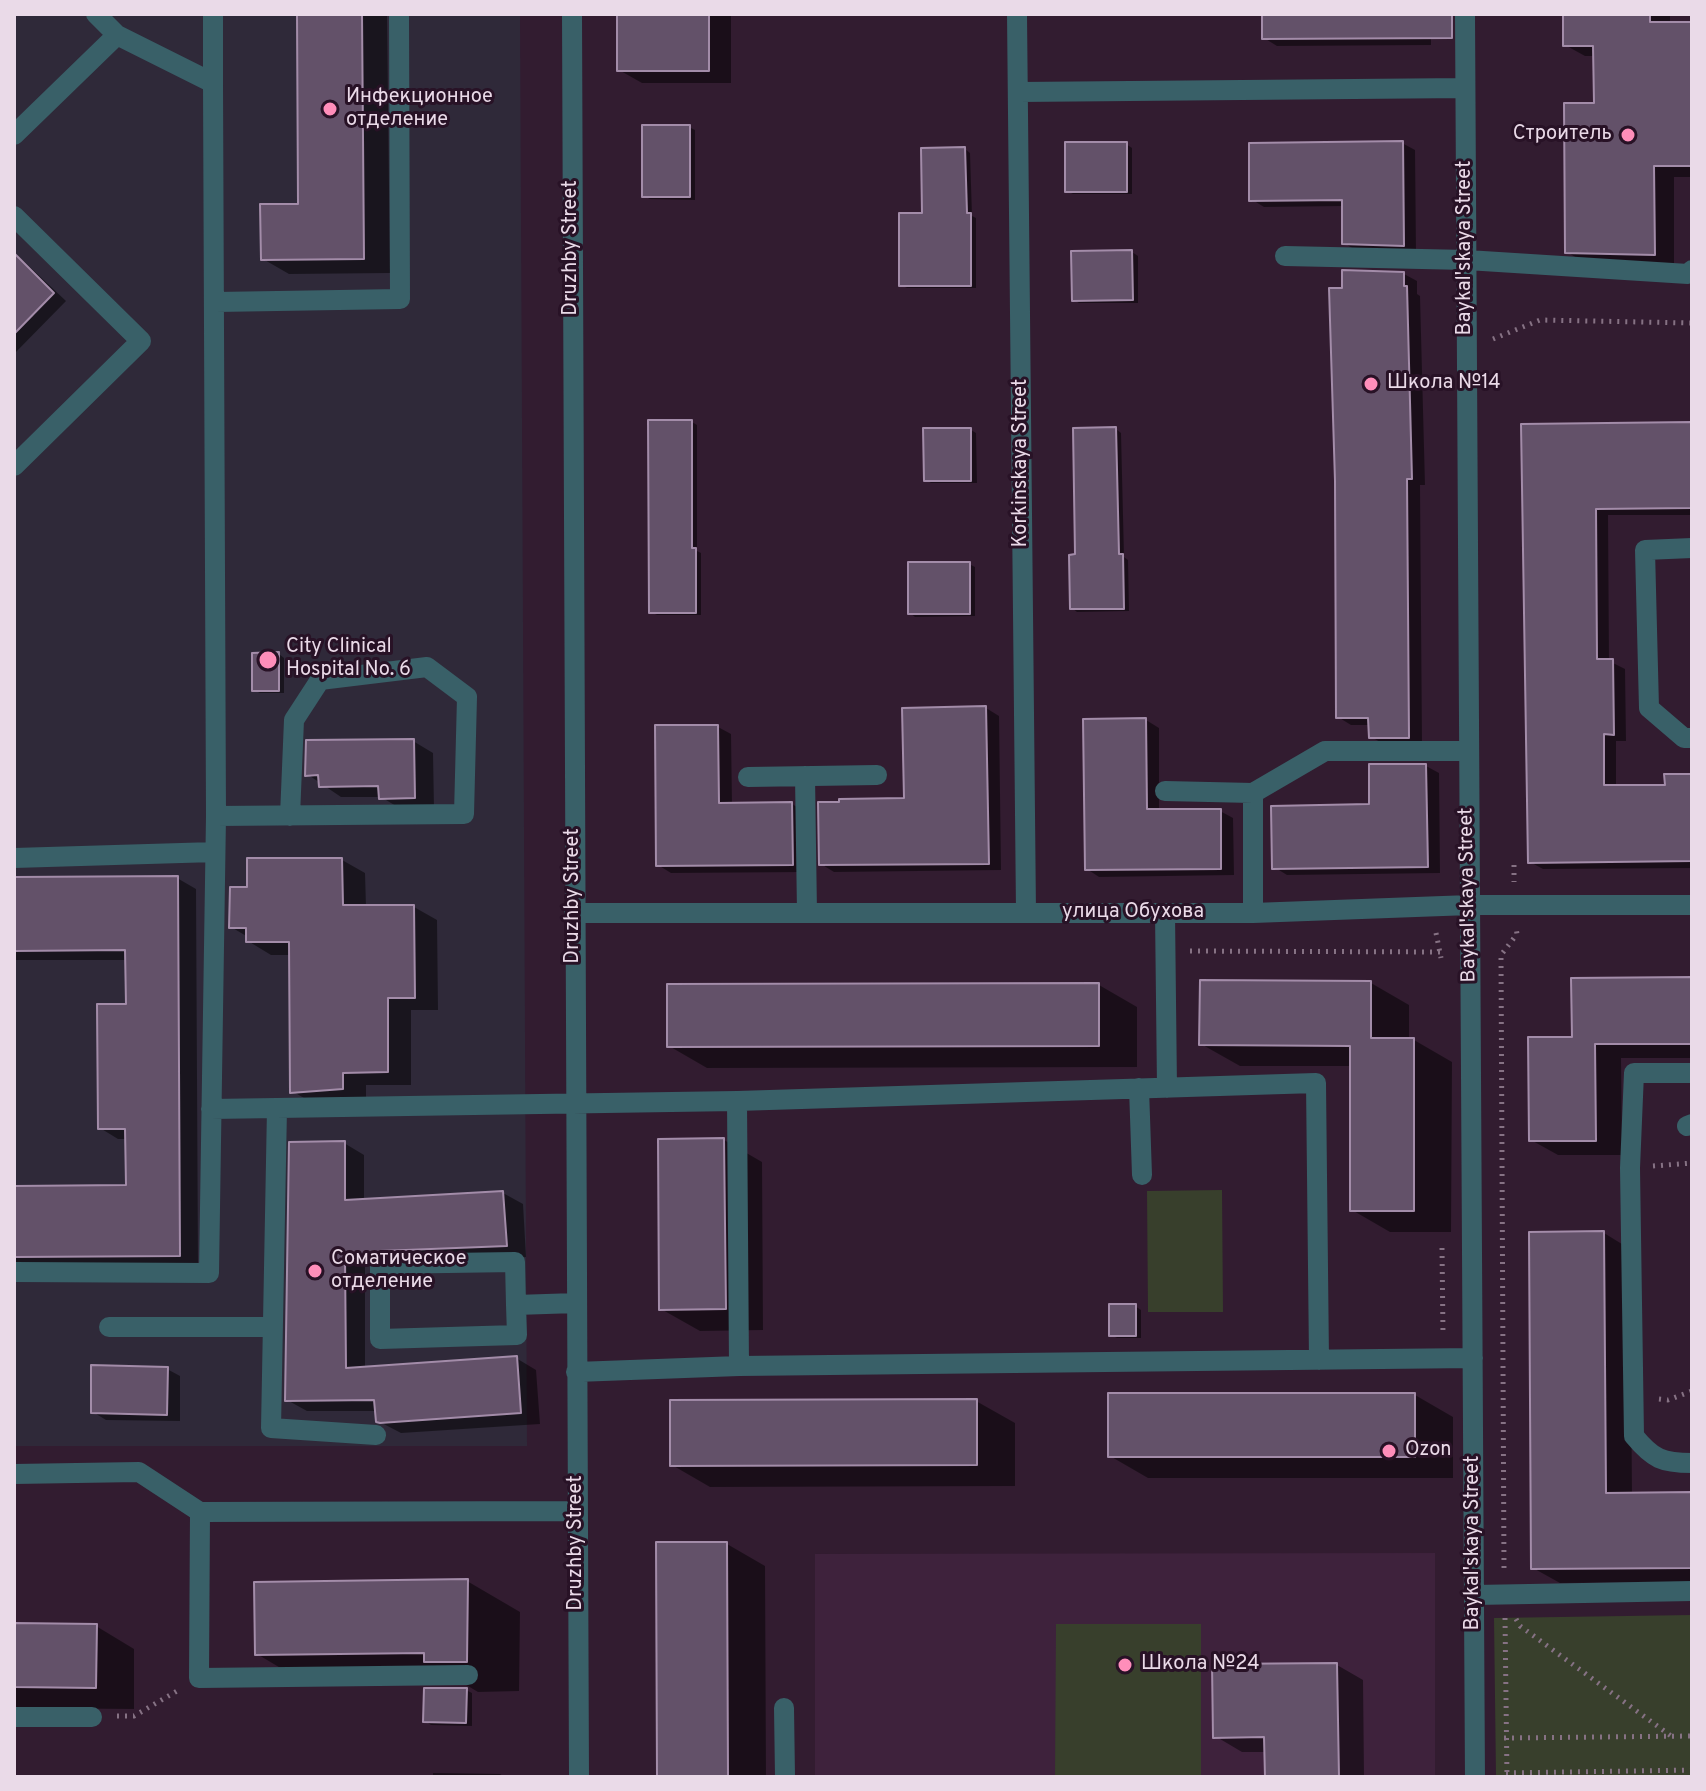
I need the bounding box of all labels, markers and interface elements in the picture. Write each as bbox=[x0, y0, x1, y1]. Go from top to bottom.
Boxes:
place label: Инфекционное отделение bbox=[346, 86, 493, 133]
marker: Инфекционное отделение bbox=[321, 100, 339, 118]
place label: Строитель bbox=[1513, 123, 1612, 147]
marker: Строитель bbox=[1619, 126, 1637, 144]
street label: Baykal'skaya Street bbox=[1454, 161, 1478, 335]
street label: Druzhby Street bbox=[560, 180, 584, 316]
place label: Школа №14 bbox=[1387, 372, 1501, 396]
marker: Школа №14 bbox=[1362, 375, 1380, 393]
street label: Korkinskaya Street bbox=[1010, 379, 1034, 547]
place label: City Clinical Hospital No. 6 bbox=[286, 636, 411, 683]
marker: City Clinical Hospital No. 6 bbox=[257, 649, 279, 671]
street label: Baykal'skaya Street bbox=[1455, 807, 1483, 983]
street label: Druzhby Street bbox=[562, 828, 586, 964]
street label: улица Обухова bbox=[1062, 901, 1204, 925]
place label: Соматическое отделение bbox=[331, 1248, 466, 1295]
marker: Соматическое отделение bbox=[306, 1262, 324, 1280]
place label: Ozon bbox=[1405, 1439, 1451, 1463]
marker: Ozon bbox=[1380, 1442, 1398, 1460]
street label: Baykal'skaya Street bbox=[1462, 1456, 1486, 1630]
street label: Druzhby Street bbox=[565, 1475, 589, 1611]
place label: Школа №24 bbox=[1141, 1653, 1260, 1677]
marker: Школа №24 bbox=[1116, 1656, 1134, 1674]

